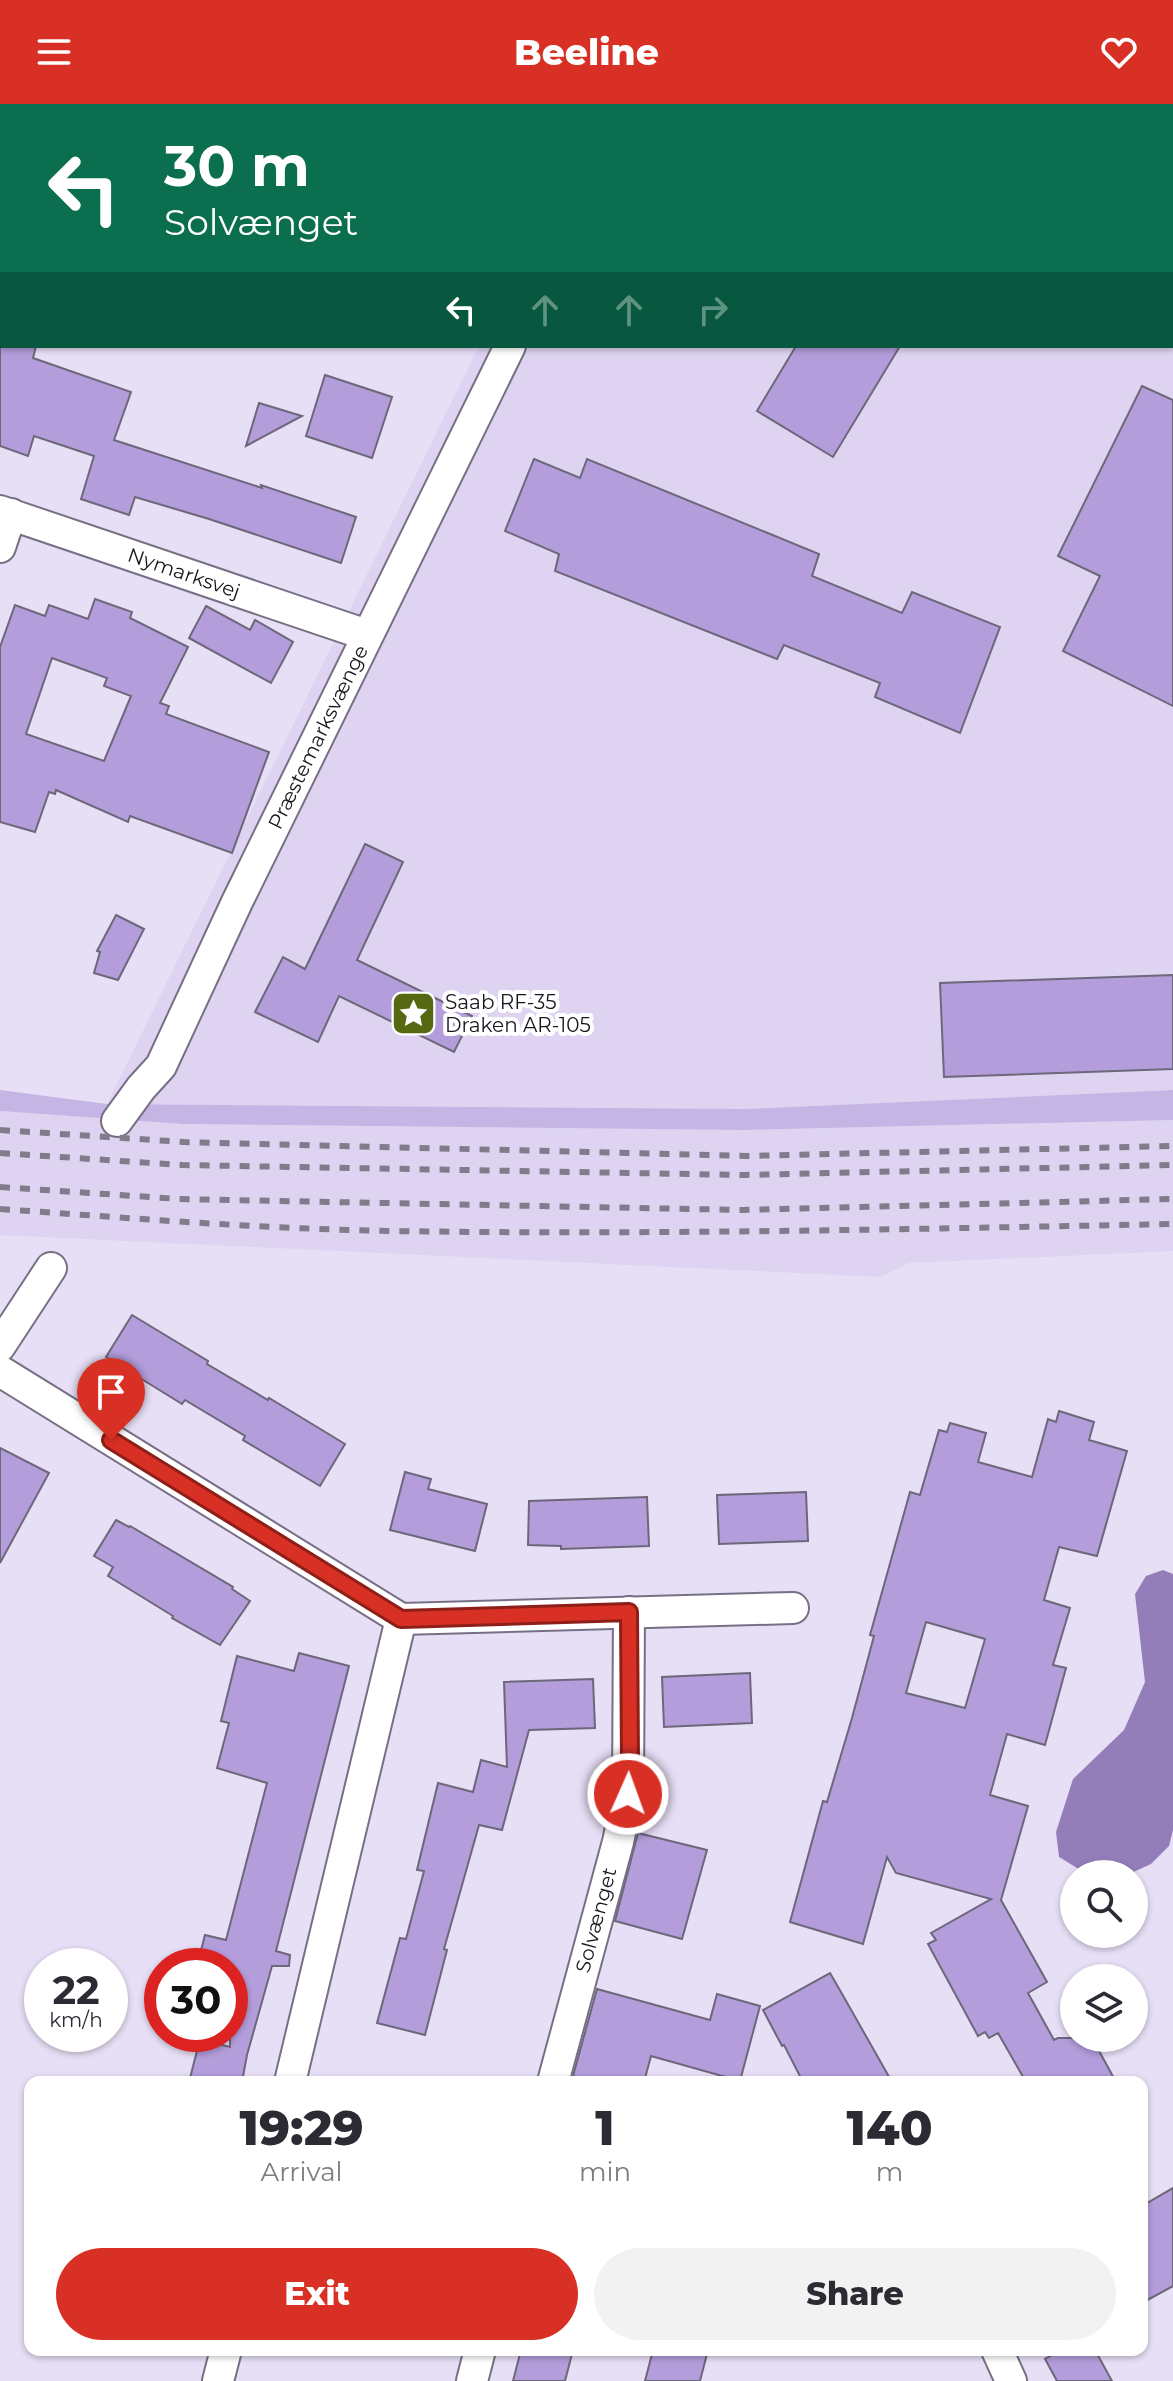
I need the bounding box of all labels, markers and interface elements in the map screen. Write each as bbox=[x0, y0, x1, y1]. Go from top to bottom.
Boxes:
icon: menu bbox=[32, 30, 76, 74]
text: Beeline bbox=[514, 30, 659, 74]
icon: heart bbox=[1097, 30, 1141, 74]
text: 30 m bbox=[164, 132, 310, 200]
icon: left bbox=[32, 136, 136, 240]
text: Solvænget bbox=[164, 200, 358, 244]
icon: left bbox=[439, 288, 483, 332]
icon: ahead bbox=[523, 288, 567, 332]
icon: ahead bbox=[607, 288, 651, 332]
icon: right bbox=[691, 288, 735, 332]
street label: Nymarksvej bbox=[125, 543, 243, 603]
street label: Præstemarksvænge bbox=[263, 641, 373, 833]
place icon: Saab RF-35 Draken AR-105 bbox=[390, 990, 438, 1038]
place label: Saab RF-35 Draken AR-105 bbox=[445, 990, 591, 1037]
pin bbox=[77, 1358, 145, 1440]
icon: arrive bbox=[89, 1370, 133, 1414]
position arrow bbox=[586, 1752, 670, 1836]
map controls bbox=[1060, 1860, 1148, 2052]
button: search bbox=[1060, 1860, 1148, 1948]
street label: Solvænget bbox=[570, 1865, 622, 1975]
speed limit sign: 30 bbox=[144, 1948, 248, 2052]
button: layers bbox=[1060, 1964, 1148, 2052]
text: 22 bbox=[52, 1965, 100, 2014]
text: km/h bbox=[49, 2008, 103, 2032]
text: 19:29 bbox=[239, 2099, 364, 2157]
text: 1 bbox=[595, 2099, 615, 2157]
text: 140 bbox=[847, 2099, 933, 2157]
text: Arrival bbox=[260, 2156, 343, 2188]
text: min bbox=[579, 2156, 631, 2188]
text: m bbox=[876, 2156, 903, 2188]
button: Exit bbox=[56, 2248, 578, 2340]
button: Share bbox=[594, 2248, 1116, 2340]

